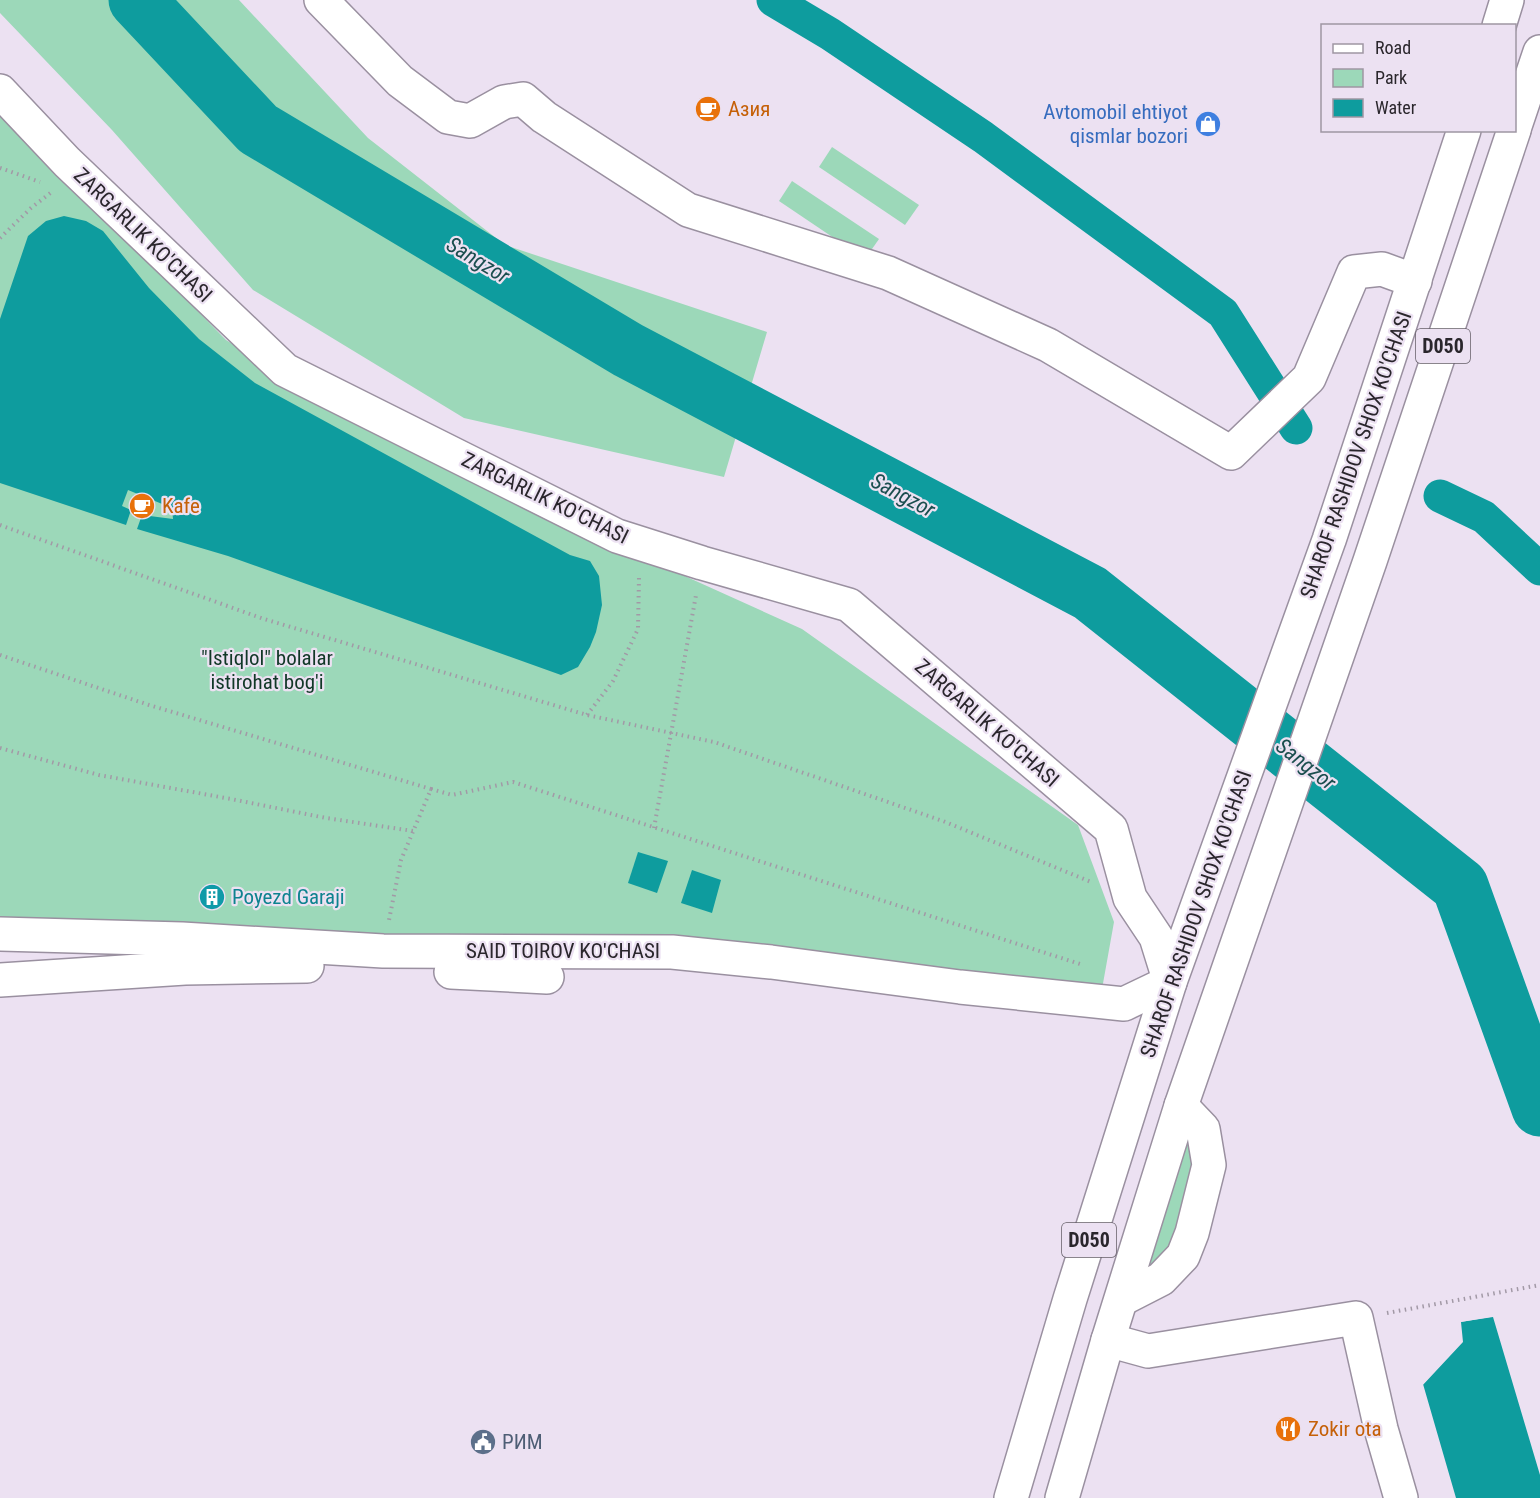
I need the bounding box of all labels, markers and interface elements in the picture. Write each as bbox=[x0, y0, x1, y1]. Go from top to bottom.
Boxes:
legend bbox=[1321, 24, 1516, 132]
text: Road bbox=[1375, 37, 1411, 58]
text: Park bbox=[1375, 67, 1407, 88]
cafe icon: Азия bbox=[693, 94, 723, 124]
place label: Азия bbox=[728, 97, 770, 121]
text: Water bbox=[1375, 97, 1417, 118]
place label: Avtomobil ehtiyot qismlar bozori bbox=[1043, 100, 1188, 148]
shop icon: Avtomobil ehtiyot qismlar bozori bbox=[1193, 109, 1223, 139]
street label: ZARGARLIK KO'CHASI bbox=[69, 163, 217, 307]
water label: Sangzor bbox=[442, 232, 514, 289]
street label: SHAROF RASHIDOV SHOX KO'CHASI bbox=[1296, 308, 1416, 602]
road number: D050 bbox=[1416, 329, 1470, 363]
street label: ZARGARLIK KO'CHASI bbox=[458, 447, 632, 549]
water label: Sangzor bbox=[867, 468, 940, 522]
cafe icon: Kafe bbox=[127, 491, 157, 521]
place label: Kafe bbox=[162, 494, 200, 518]
park label: "Istiqlol" bolalar istirohat bog'i bbox=[201, 646, 333, 694]
street label: ZARGARLIK KO'CHASI bbox=[910, 654, 1064, 792]
water label: Sangzor bbox=[1271, 733, 1341, 795]
street label: SHAROF RASHIDOV SHOX KO'CHASI bbox=[1136, 767, 1256, 1061]
building icon: Poyezd Garaji bbox=[197, 882, 227, 912]
place label: Poyezd Garaji bbox=[232, 885, 345, 909]
street label: SAID TOIROV KO'CHASI bbox=[466, 939, 660, 963]
road number: D050 bbox=[1062, 1223, 1116, 1257]
restaurant icon: Zokir ota bbox=[1273, 1414, 1303, 1444]
place label: Zokir ota bbox=[1308, 1417, 1382, 1441]
public building icon: РИМ bbox=[468, 1427, 498, 1457]
place label: РИМ bbox=[502, 1430, 543, 1454]

